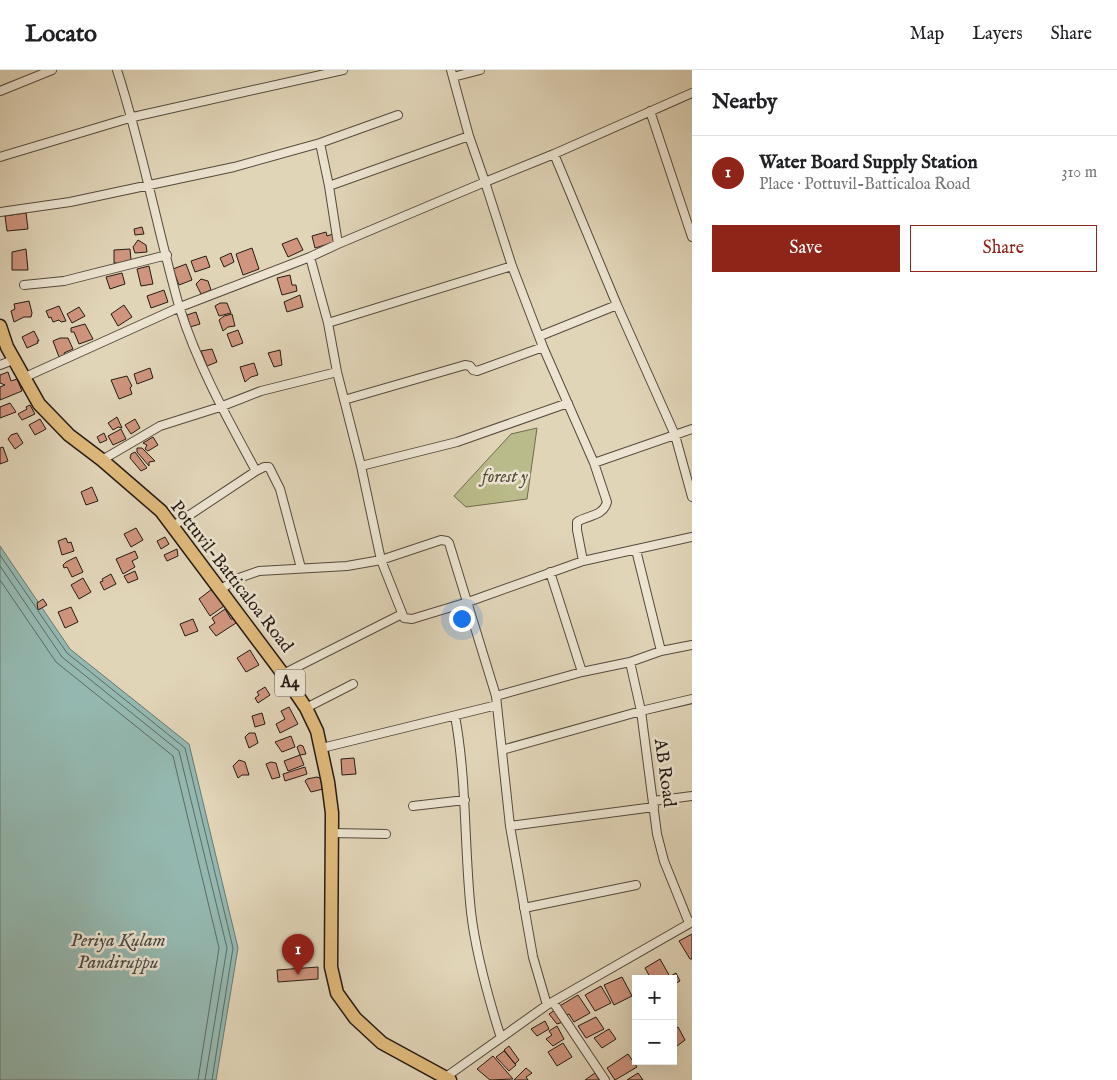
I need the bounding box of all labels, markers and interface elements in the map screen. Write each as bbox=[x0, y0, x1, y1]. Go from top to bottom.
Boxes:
text: Locato bbox=[25, 19, 97, 50]
text: Map bbox=[910, 23, 944, 46]
text: Layers bbox=[972, 23, 1023, 46]
text: Share bbox=[1051, 23, 1092, 46]
text: Nearby bbox=[712, 89, 777, 116]
text: Water Board Supply Station bbox=[759, 151, 978, 175]
text: 1 bbox=[725, 163, 731, 183]
text: 310 m bbox=[1061, 163, 1097, 183]
text: Place · Pottuvil-Batticaloa Road bbox=[759, 175, 970, 195]
button: Save bbox=[712, 225, 900, 272]
button: Share bbox=[910, 225, 1097, 272]
park label: forest y bbox=[478, 466, 528, 489]
street label: Pottuvil-Batticaloa Road bbox=[164, 496, 298, 658]
your location bbox=[449, 606, 475, 632]
road number: A4 bbox=[275, 670, 305, 696]
street label: AB Road bbox=[648, 736, 680, 809]
water label: Periya Kulam Pandiruppu bbox=[70, 929, 166, 975]
pin: 1 bbox=[282, 934, 314, 975]
map controls bbox=[632, 975, 677, 1065]
button: + bbox=[632, 975, 677, 1020]
button: − bbox=[632, 1020, 677, 1065]

